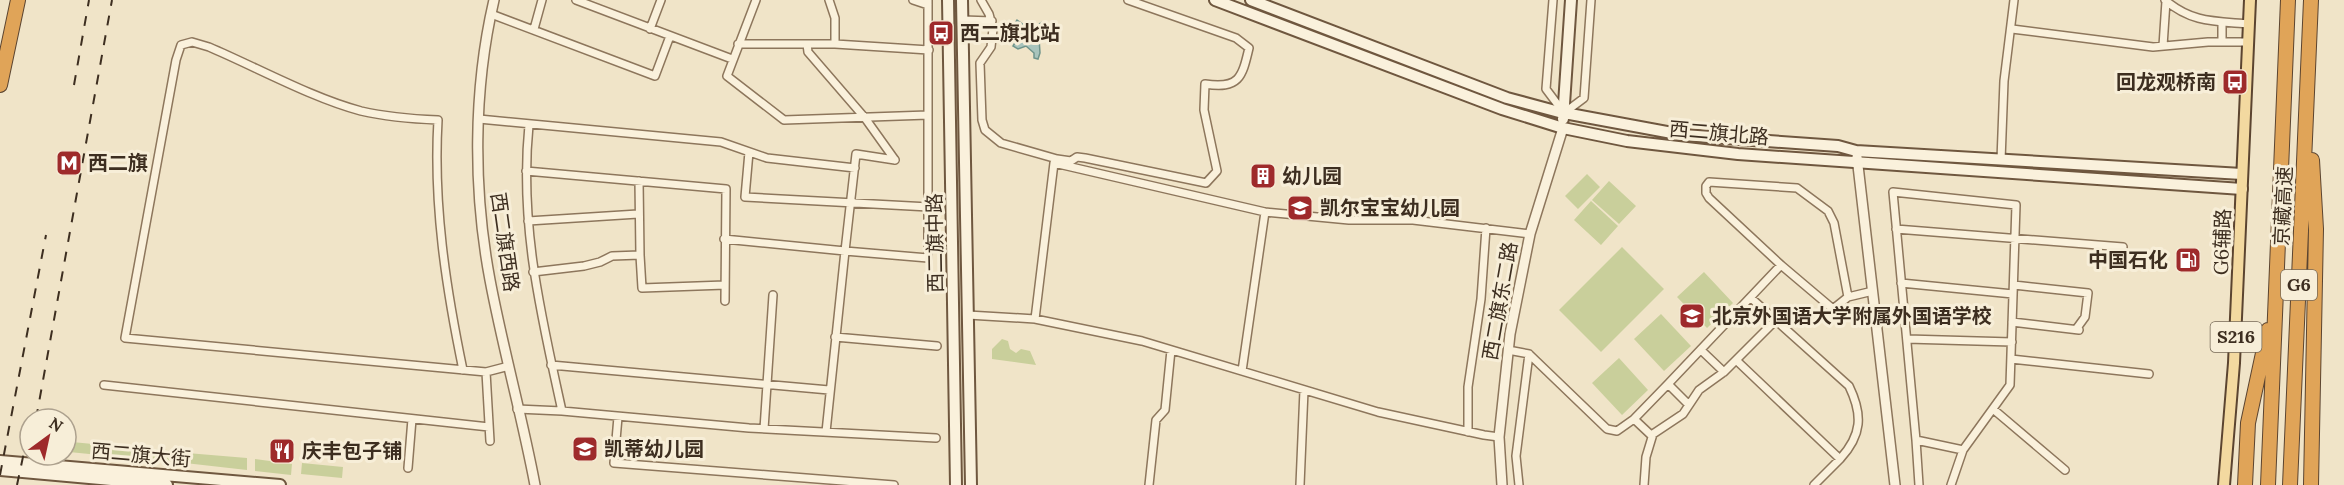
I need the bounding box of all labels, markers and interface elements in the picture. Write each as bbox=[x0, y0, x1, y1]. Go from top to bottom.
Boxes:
bus stop icon: 西二旗北站 bbox=[926, 18, 956, 48]
place label: 西二旗北站 bbox=[960, 20, 1060, 45]
bus stop icon: 回龙观桥南 bbox=[2220, 67, 2250, 97]
place label: 回龙观桥南 bbox=[2116, 69, 2216, 94]
street label: 西二旗北路 bbox=[1668, 116, 1770, 149]
metro station icon: 西二旗 bbox=[54, 148, 84, 178]
place label: 西二旗 bbox=[88, 150, 148, 175]
building icon: 幼儿园 bbox=[1248, 161, 1278, 191]
place label: 幼儿园 bbox=[1282, 163, 1342, 188]
street label: 京藏高速 bbox=[2268, 165, 2297, 247]
street label: 西二旗西路 bbox=[486, 191, 525, 293]
street label: 西二旗中路 bbox=[921, 193, 948, 293]
school or university icon: 凯尔宝宝幼儿园 bbox=[1285, 193, 1315, 223]
place label: 凯尔宝宝幼儿园 bbox=[1320, 195, 1460, 220]
street label: G6辅路 bbox=[2208, 208, 2235, 276]
street label: 西二旗东二路 bbox=[1477, 240, 1522, 362]
fuel station icon: 中国石化 bbox=[2173, 245, 2203, 275]
place label: 中国石化 bbox=[2088, 247, 2168, 272]
road number: G6 bbox=[2281, 270, 2317, 300]
school or university icon: 北京外国语大学附属外国语学校 bbox=[1677, 301, 1707, 331]
place label: 北京外国语大学附属外国语学校 bbox=[1712, 303, 1992, 328]
road number: S216 bbox=[2210, 322, 2262, 352]
north arrow bbox=[18, 407, 78, 467]
text: N bbox=[46, 413, 67, 436]
school or university icon: 凯蒂幼儿园 bbox=[570, 434, 600, 464]
restaurant icon: 庆丰包子铺 bbox=[267, 436, 297, 466]
place label: 凯蒂幼儿园 bbox=[604, 436, 704, 461]
street label: 西二旗大街 bbox=[90, 438, 192, 471]
place label: 庆丰包子铺 bbox=[302, 438, 402, 463]

